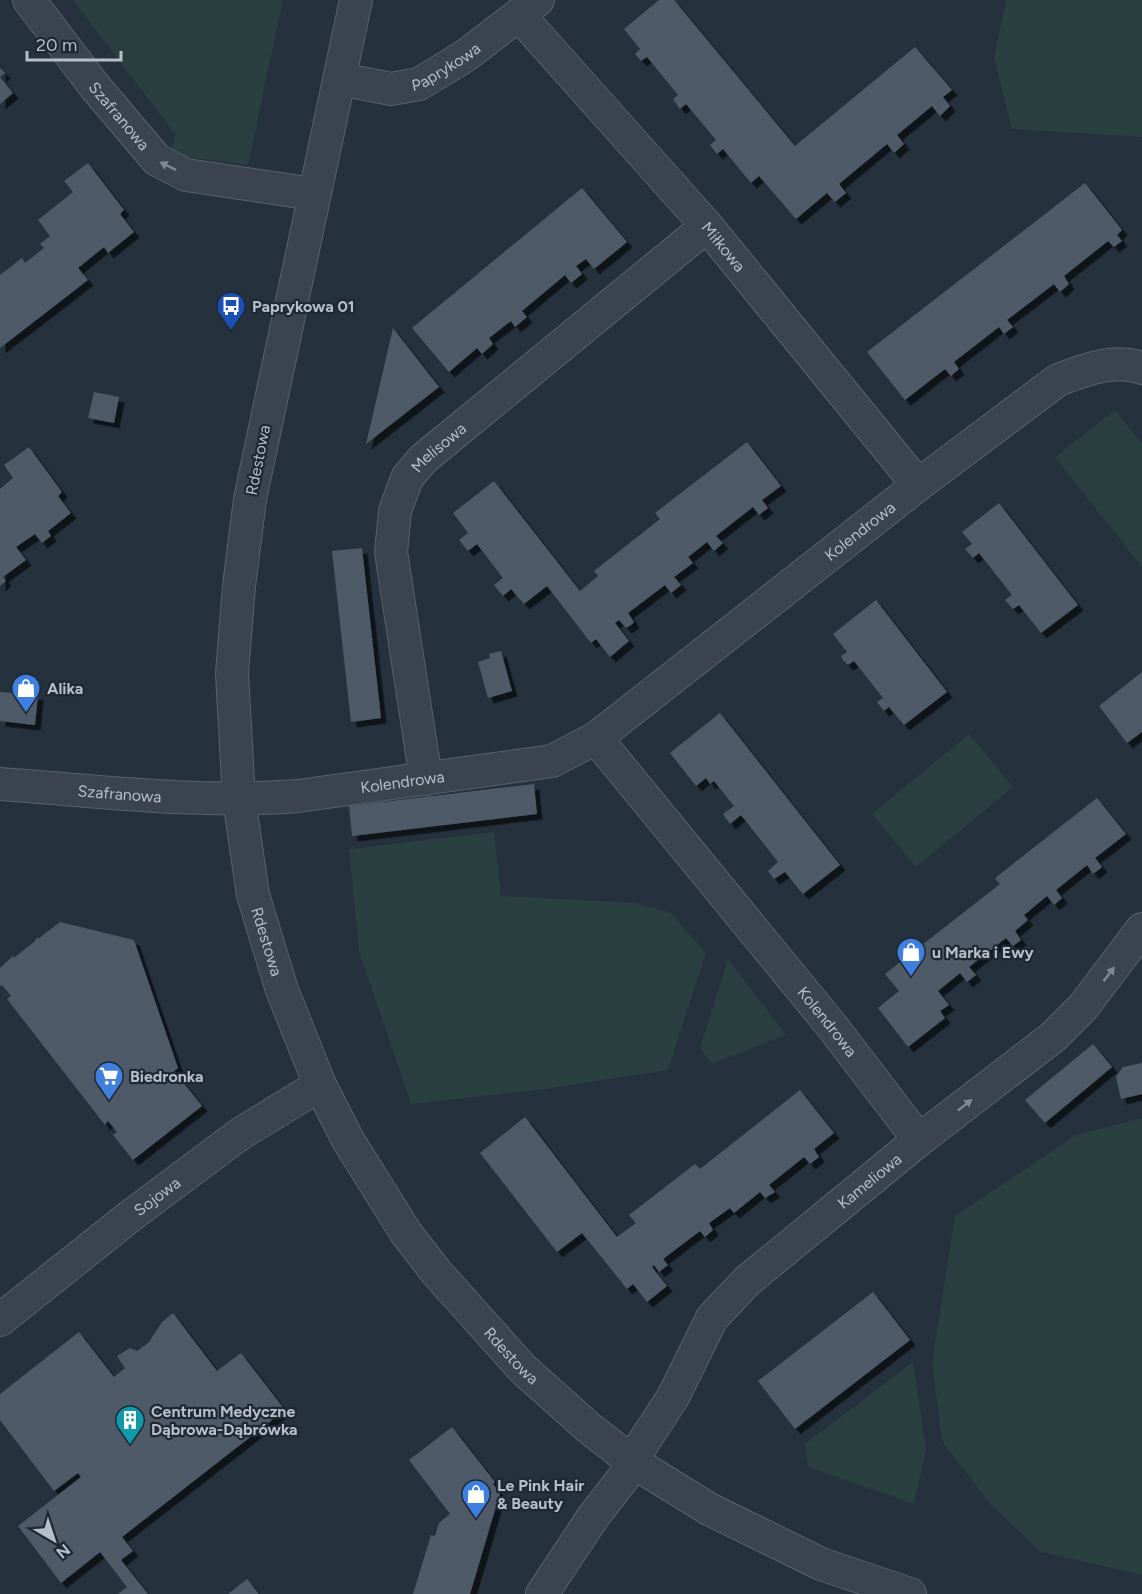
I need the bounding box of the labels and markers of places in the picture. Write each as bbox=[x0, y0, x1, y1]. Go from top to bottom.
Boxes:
bus stop icon: Paprykowa 01 bbox=[215, 290, 247, 332]
place label: Paprykowa 01 bbox=[252, 297, 355, 316]
shop icon: Alika bbox=[10, 672, 42, 714]
place label: Alika bbox=[47, 679, 83, 698]
shop icon: u Marka i Ewy bbox=[895, 936, 927, 978]
place label: u Marka i Ewy bbox=[932, 943, 1035, 962]
supermarket icon: Biedronka bbox=[93, 1060, 125, 1102]
place label: Biedronka bbox=[130, 1067, 204, 1086]
place label: Centrum Medyczne Dąbrowa-Dąbrówka bbox=[151, 1402, 298, 1439]
building icon: Centrum Medyczne Dąbrowa-Dąbrówka bbox=[114, 1404, 146, 1446]
place label: Le Pink Hair & Beauty bbox=[497, 1476, 584, 1513]
shop icon: Le Pink Hair & Beauty bbox=[460, 1478, 492, 1520]

